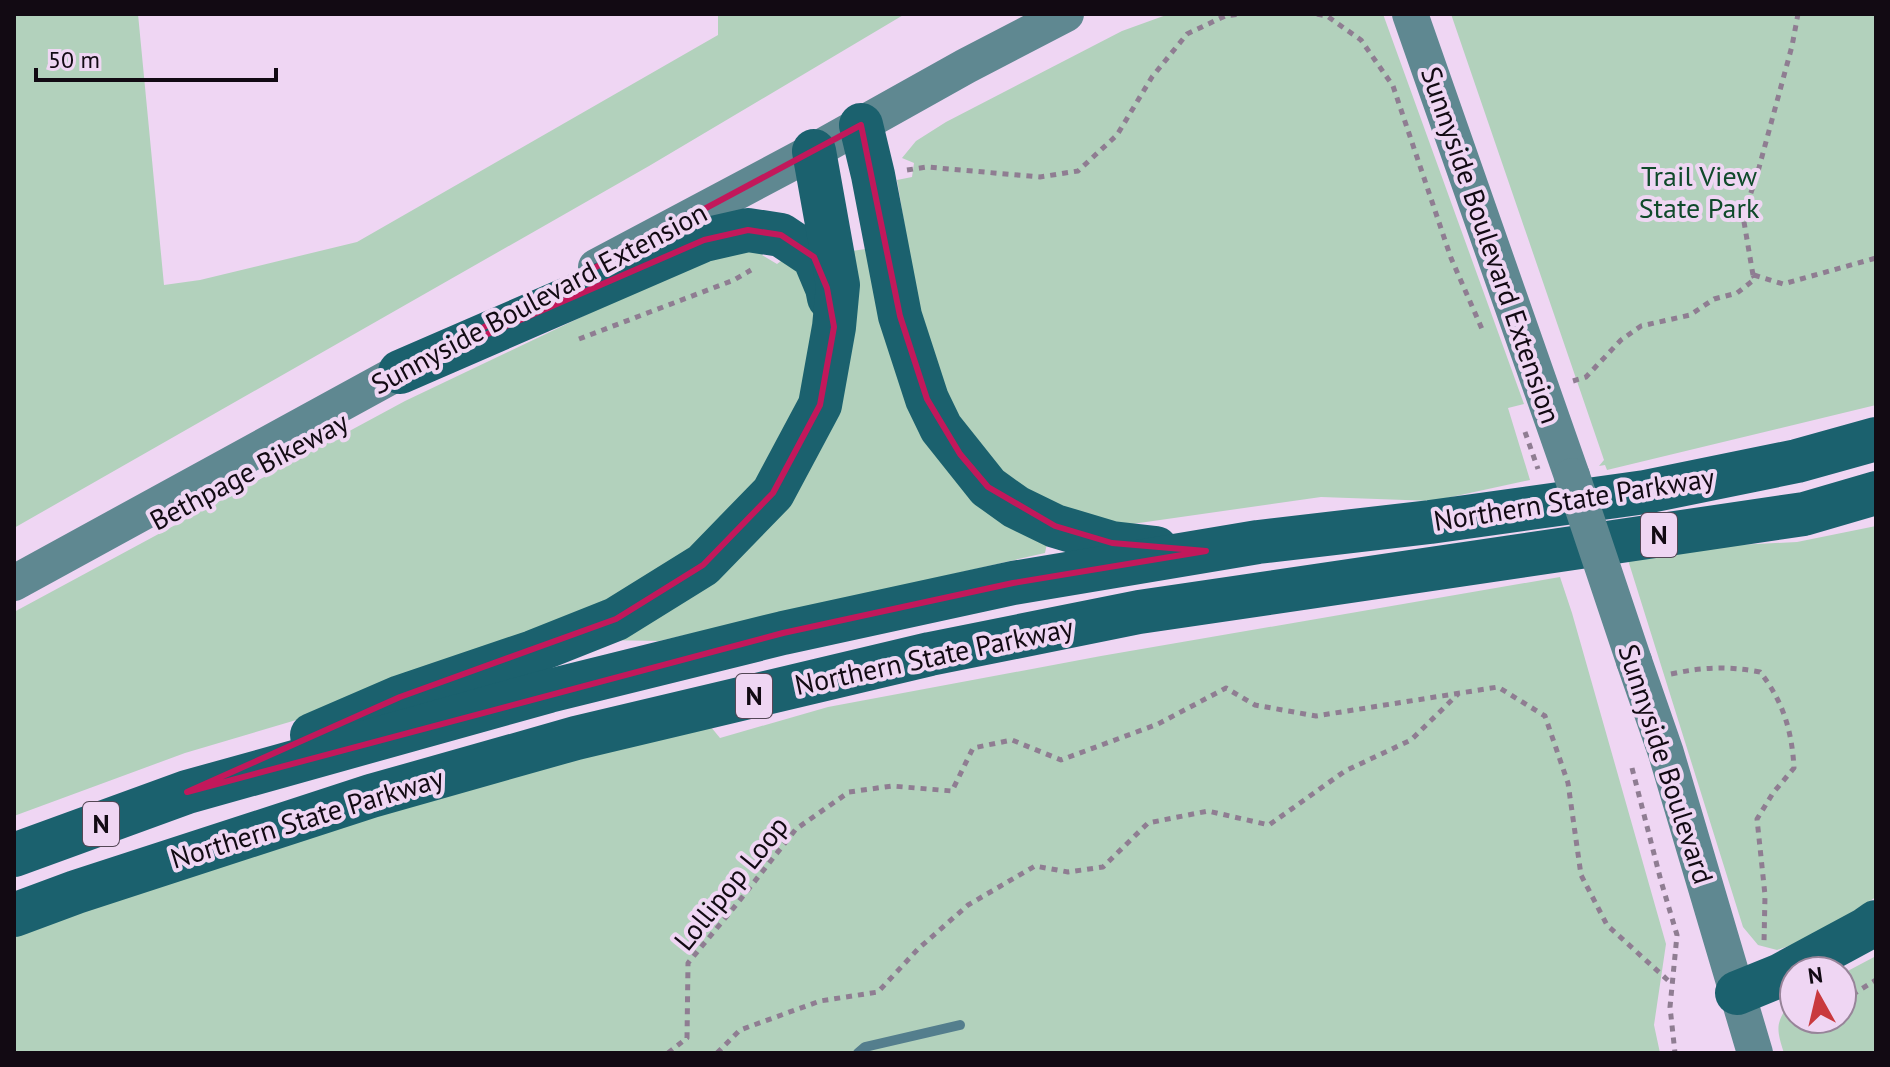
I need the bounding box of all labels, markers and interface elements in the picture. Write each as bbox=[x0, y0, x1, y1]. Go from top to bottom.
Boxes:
scale bar bbox=[36, 32, 276, 82]
text: 50 m bbox=[48, 44, 100, 75]
street label: Sunnyside Boulevard Extension bbox=[1413, 61, 1570, 428]
park label: Trail View State Park bbox=[1639, 157, 1760, 226]
street label: Sunnyside Boulevard Extension bbox=[364, 193, 713, 402]
street label: Bethpage Bikeway bbox=[143, 403, 354, 538]
street label: Northern State Parkway bbox=[1431, 460, 1717, 538]
road number: N bbox=[1641, 513, 1677, 557]
street label: Northern State Parkway bbox=[791, 608, 1076, 703]
street label: Sunnyside Boulevard bbox=[1610, 639, 1723, 888]
road number: N bbox=[736, 674, 772, 718]
street label: Northern State Parkway bbox=[166, 758, 448, 877]
road number: N bbox=[83, 802, 119, 846]
street label: Lollipop Loop bbox=[665, 808, 796, 957]
north arrow bbox=[1778, 955, 1858, 1035]
text: N bbox=[1806, 960, 1824, 990]

